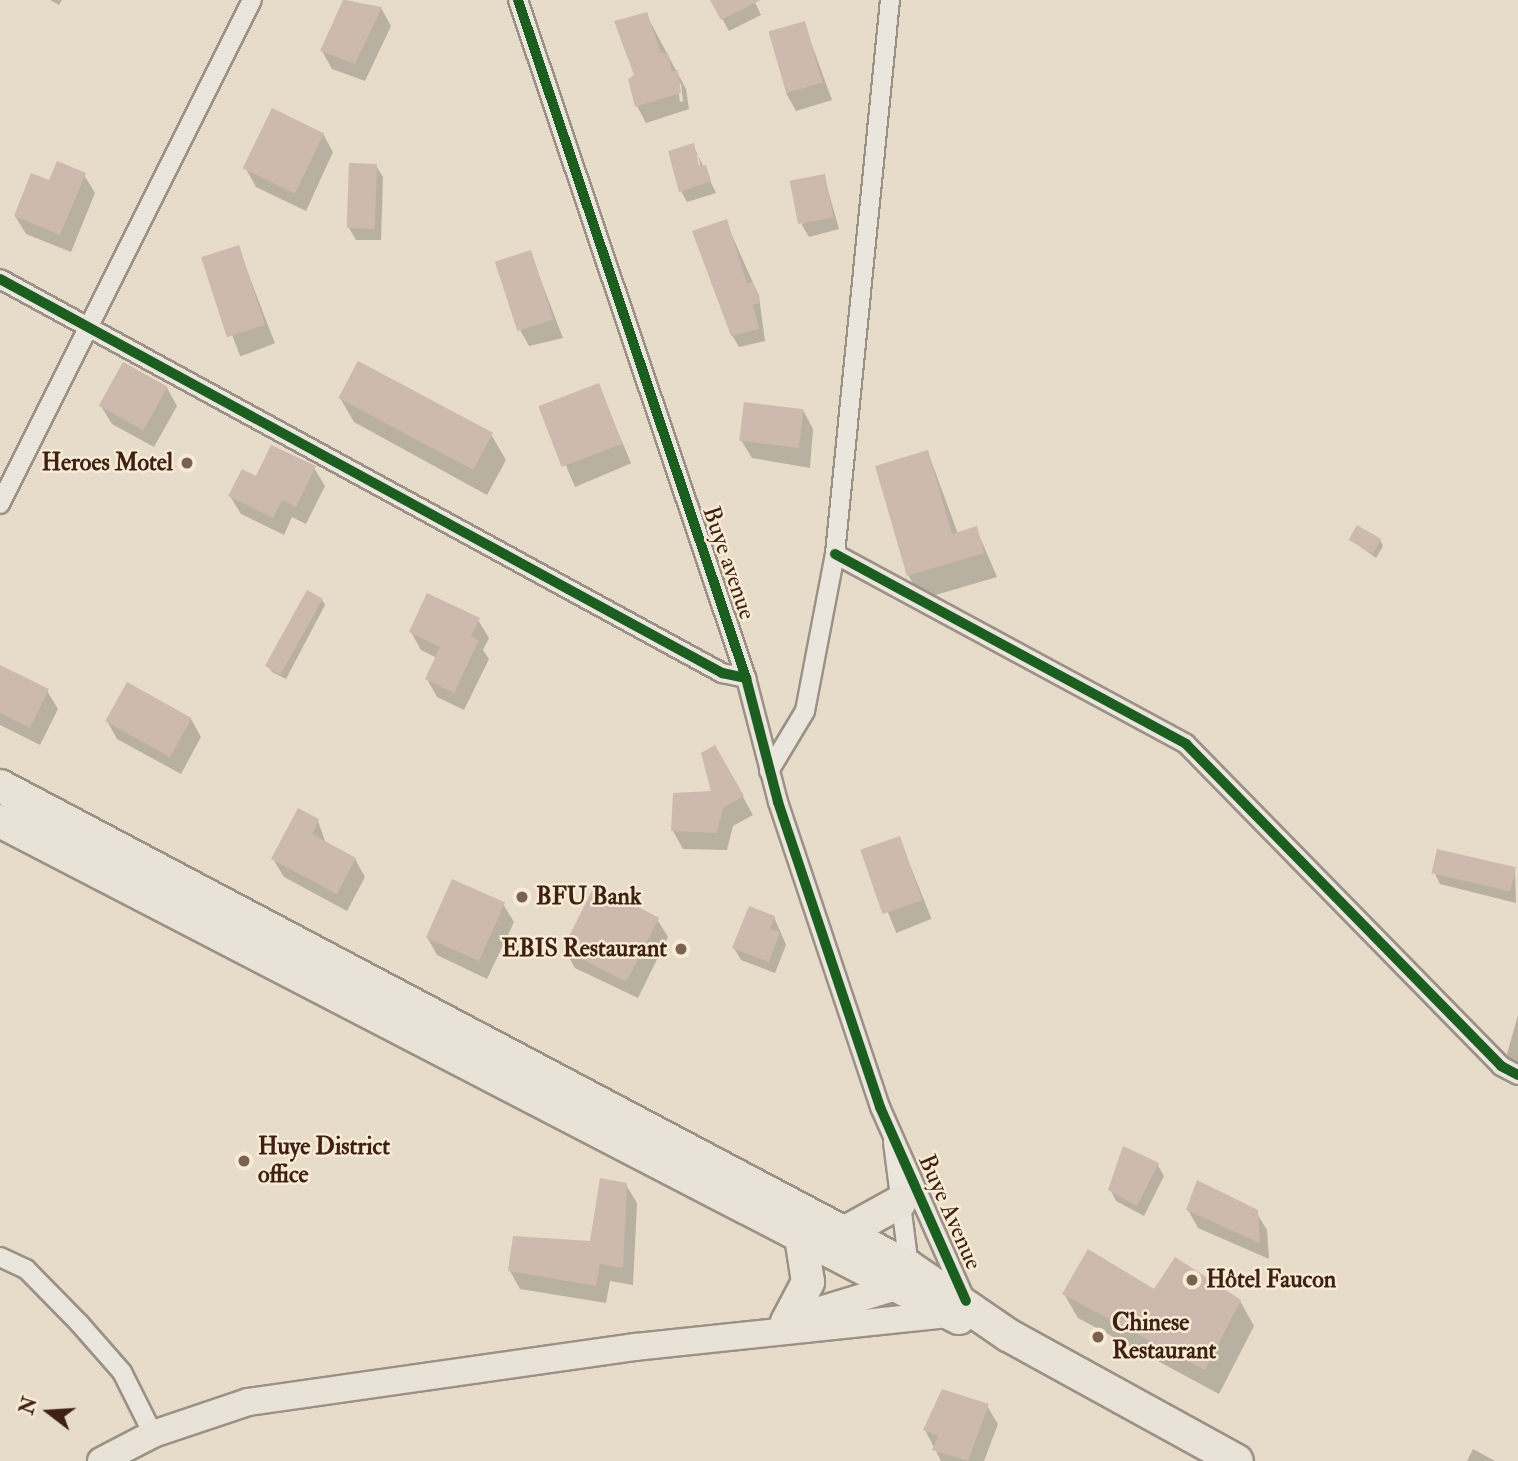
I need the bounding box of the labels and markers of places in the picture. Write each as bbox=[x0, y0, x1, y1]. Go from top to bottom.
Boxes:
place label: Heroes Motel bbox=[42, 449, 173, 477]
marker: Heroes Motel bbox=[179, 455, 195, 471]
place label: BFU Bank bbox=[536, 883, 641, 911]
marker: BFU Bank bbox=[514, 889, 530, 905]
place label: EBIS Restaurant bbox=[502, 935, 667, 963]
marker: EBIS Restaurant bbox=[673, 941, 689, 957]
place label: Huye District office bbox=[258, 1133, 390, 1189]
marker: Huye District office bbox=[236, 1153, 252, 1169]
place label: Hôtel Faucon bbox=[1206, 1266, 1336, 1294]
marker: Hôtel Faucon bbox=[1184, 1272, 1200, 1288]
place label: Chinese Restaurant bbox=[1112, 1309, 1216, 1365]
marker: Chinese Restaurant bbox=[1090, 1329, 1106, 1345]

